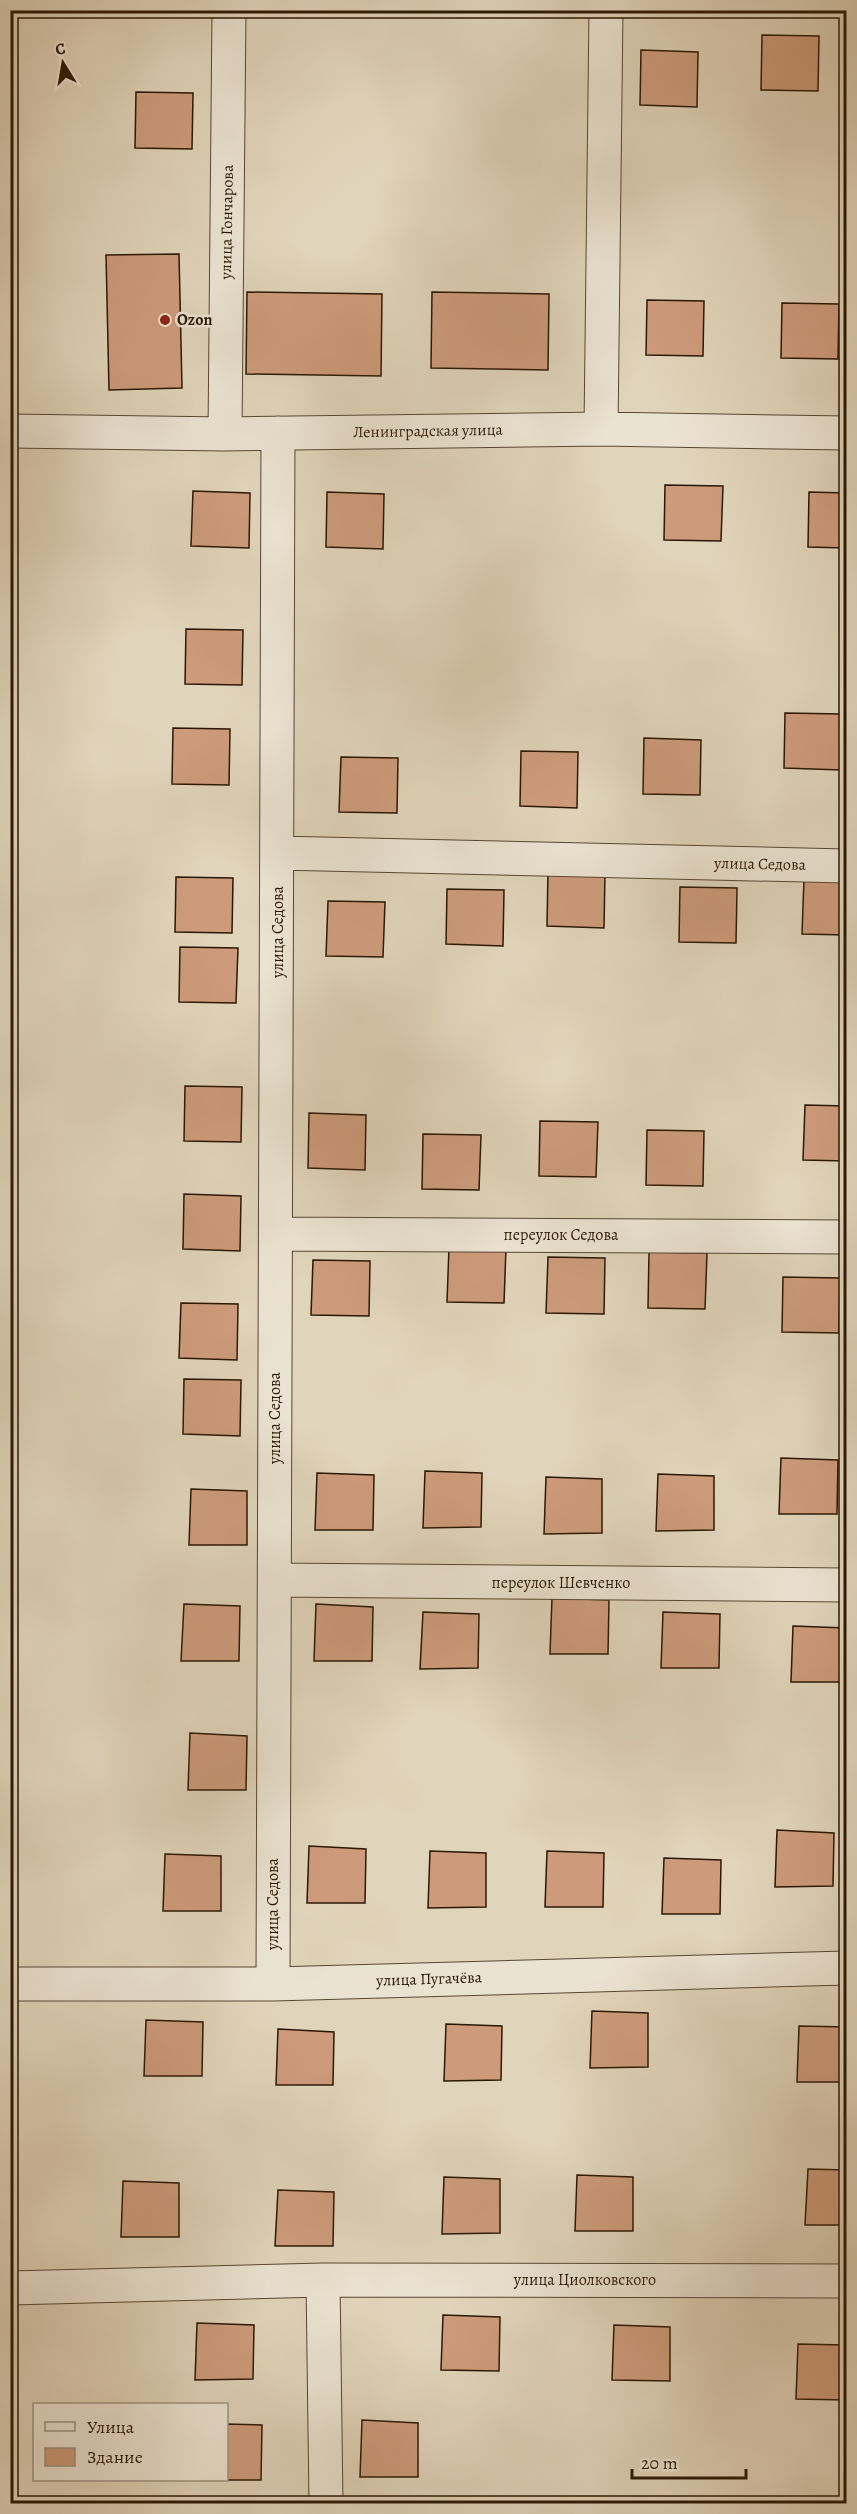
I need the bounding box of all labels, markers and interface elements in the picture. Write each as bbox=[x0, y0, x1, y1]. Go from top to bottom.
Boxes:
north arrow bbox=[33, 33, 93, 93]
text: С bbox=[53, 37, 67, 61]
street label: улица Гончарова bbox=[215, 164, 239, 281]
place label: Ozon bbox=[177, 309, 212, 331]
marker: Ozon bbox=[158, 313, 172, 327]
street label: Ленинградская улица bbox=[353, 419, 504, 443]
street label: улица Седова bbox=[713, 852, 807, 876]
street label: улица Седова bbox=[267, 885, 289, 979]
street label: переулок Седова bbox=[504, 1224, 619, 1246]
street label: улица Седова bbox=[264, 1371, 286, 1465]
street label: переулок Шевченко bbox=[492, 1572, 630, 1594]
street label: улица Седова bbox=[262, 1857, 284, 1951]
street label: улица Пугачёва bbox=[375, 1966, 483, 1992]
street label: улица Циолковского bbox=[513, 2269, 656, 2291]
legend bbox=[33, 2403, 228, 2481]
text: Улица bbox=[87, 2415, 135, 2439]
scale bar bbox=[632, 2442, 746, 2480]
text: Здание bbox=[87, 2445, 143, 2469]
text: 20 m bbox=[641, 2451, 678, 2475]

